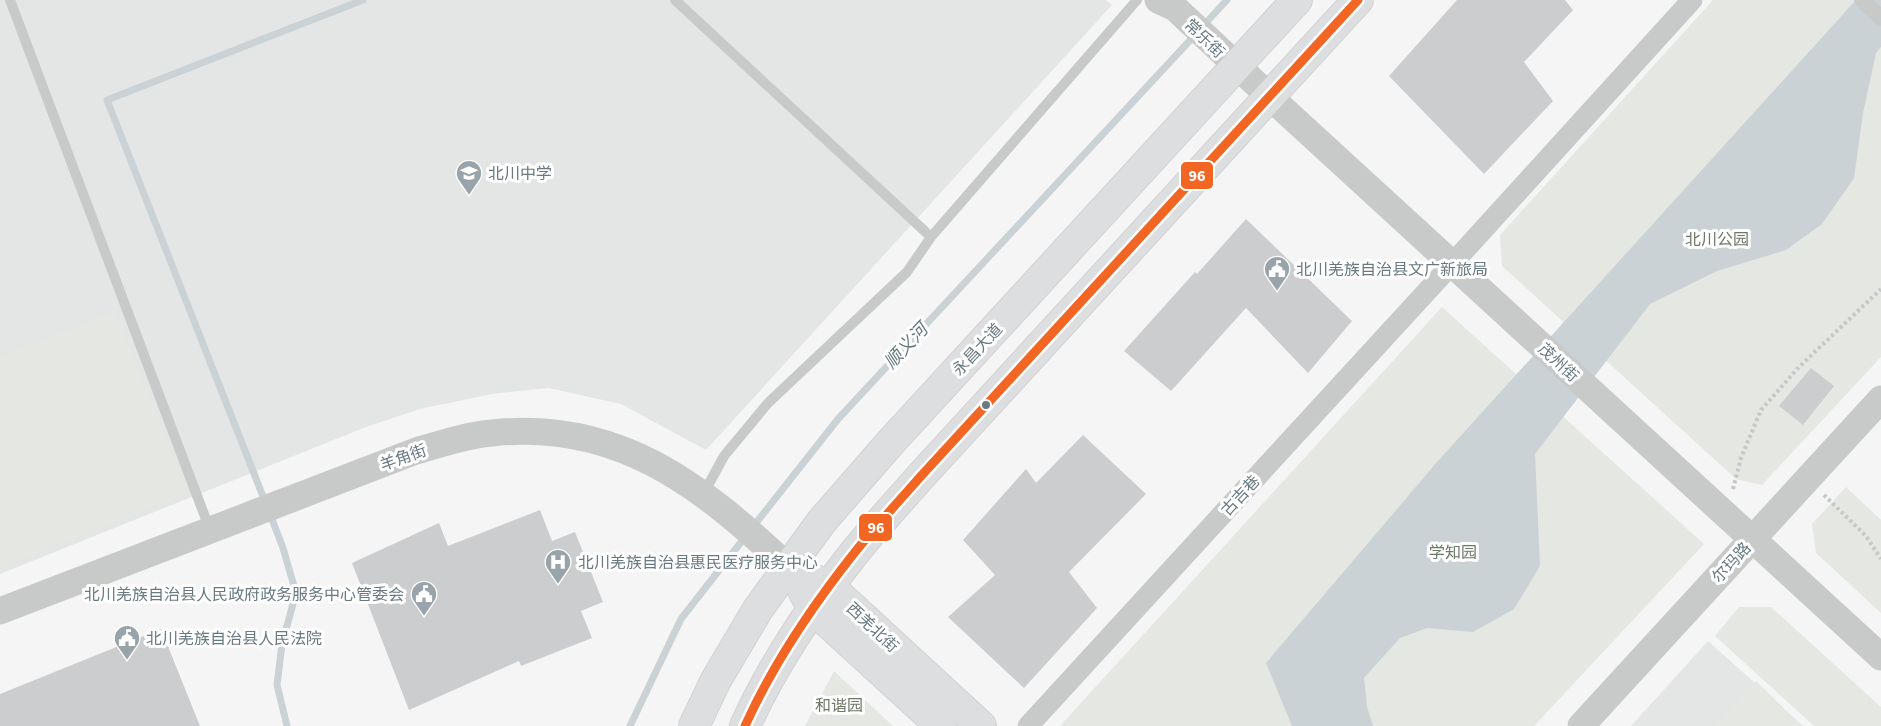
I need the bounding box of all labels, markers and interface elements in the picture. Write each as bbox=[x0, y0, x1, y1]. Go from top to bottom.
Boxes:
street label: 常乐街 bbox=[1179, 14, 1229, 63]
school or university icon: 北川中学 bbox=[454, 158, 484, 196]
line badge: 96 bbox=[1180, 161, 1214, 190]
place label: 北川中学 bbox=[488, 163, 552, 185]
text: 96 bbox=[1189, 165, 1205, 187]
park label: 北川公园 bbox=[1685, 229, 1749, 251]
public building icon: 北川羌族自治县文广新旅局 bbox=[1262, 254, 1292, 292]
place label: 北川羌族自治县文广新旅局 bbox=[1296, 259, 1488, 281]
water label: 顺义河 bbox=[879, 316, 936, 375]
street label: 永昌大道 bbox=[948, 319, 1008, 381]
street label: 茂州街 bbox=[1533, 338, 1583, 387]
unlabelled marker bbox=[980, 399, 992, 411]
street label: 羊角街 bbox=[377, 439, 430, 476]
street label: 古吉巷 bbox=[1216, 471, 1265, 521]
line badge: 96 bbox=[858, 513, 893, 542]
text: 96 bbox=[868, 517, 884, 539]
street label: 尔玛路 bbox=[1707, 538, 1756, 588]
park label: 学知园 bbox=[1429, 542, 1477, 564]
hospital icon: 北川羌族自治县惠民医疗服务中心 bbox=[543, 547, 573, 585]
place label: 北川羌族自治县惠民医疗服务中心 bbox=[578, 552, 818, 574]
public building icon: 北川羌族自治县人民政府政务服务中心管委会 bbox=[409, 579, 439, 617]
place label: 北川羌族自治县人民政府政务服务中心管委会 bbox=[84, 584, 404, 606]
street label: 西羌北街 bbox=[841, 598, 903, 658]
public building icon: 北川羌族自治县人民法院 bbox=[112, 623, 142, 661]
place label: 北川羌族自治县人民法院 bbox=[146, 628, 322, 650]
park label: 和谐园 bbox=[815, 695, 863, 717]

